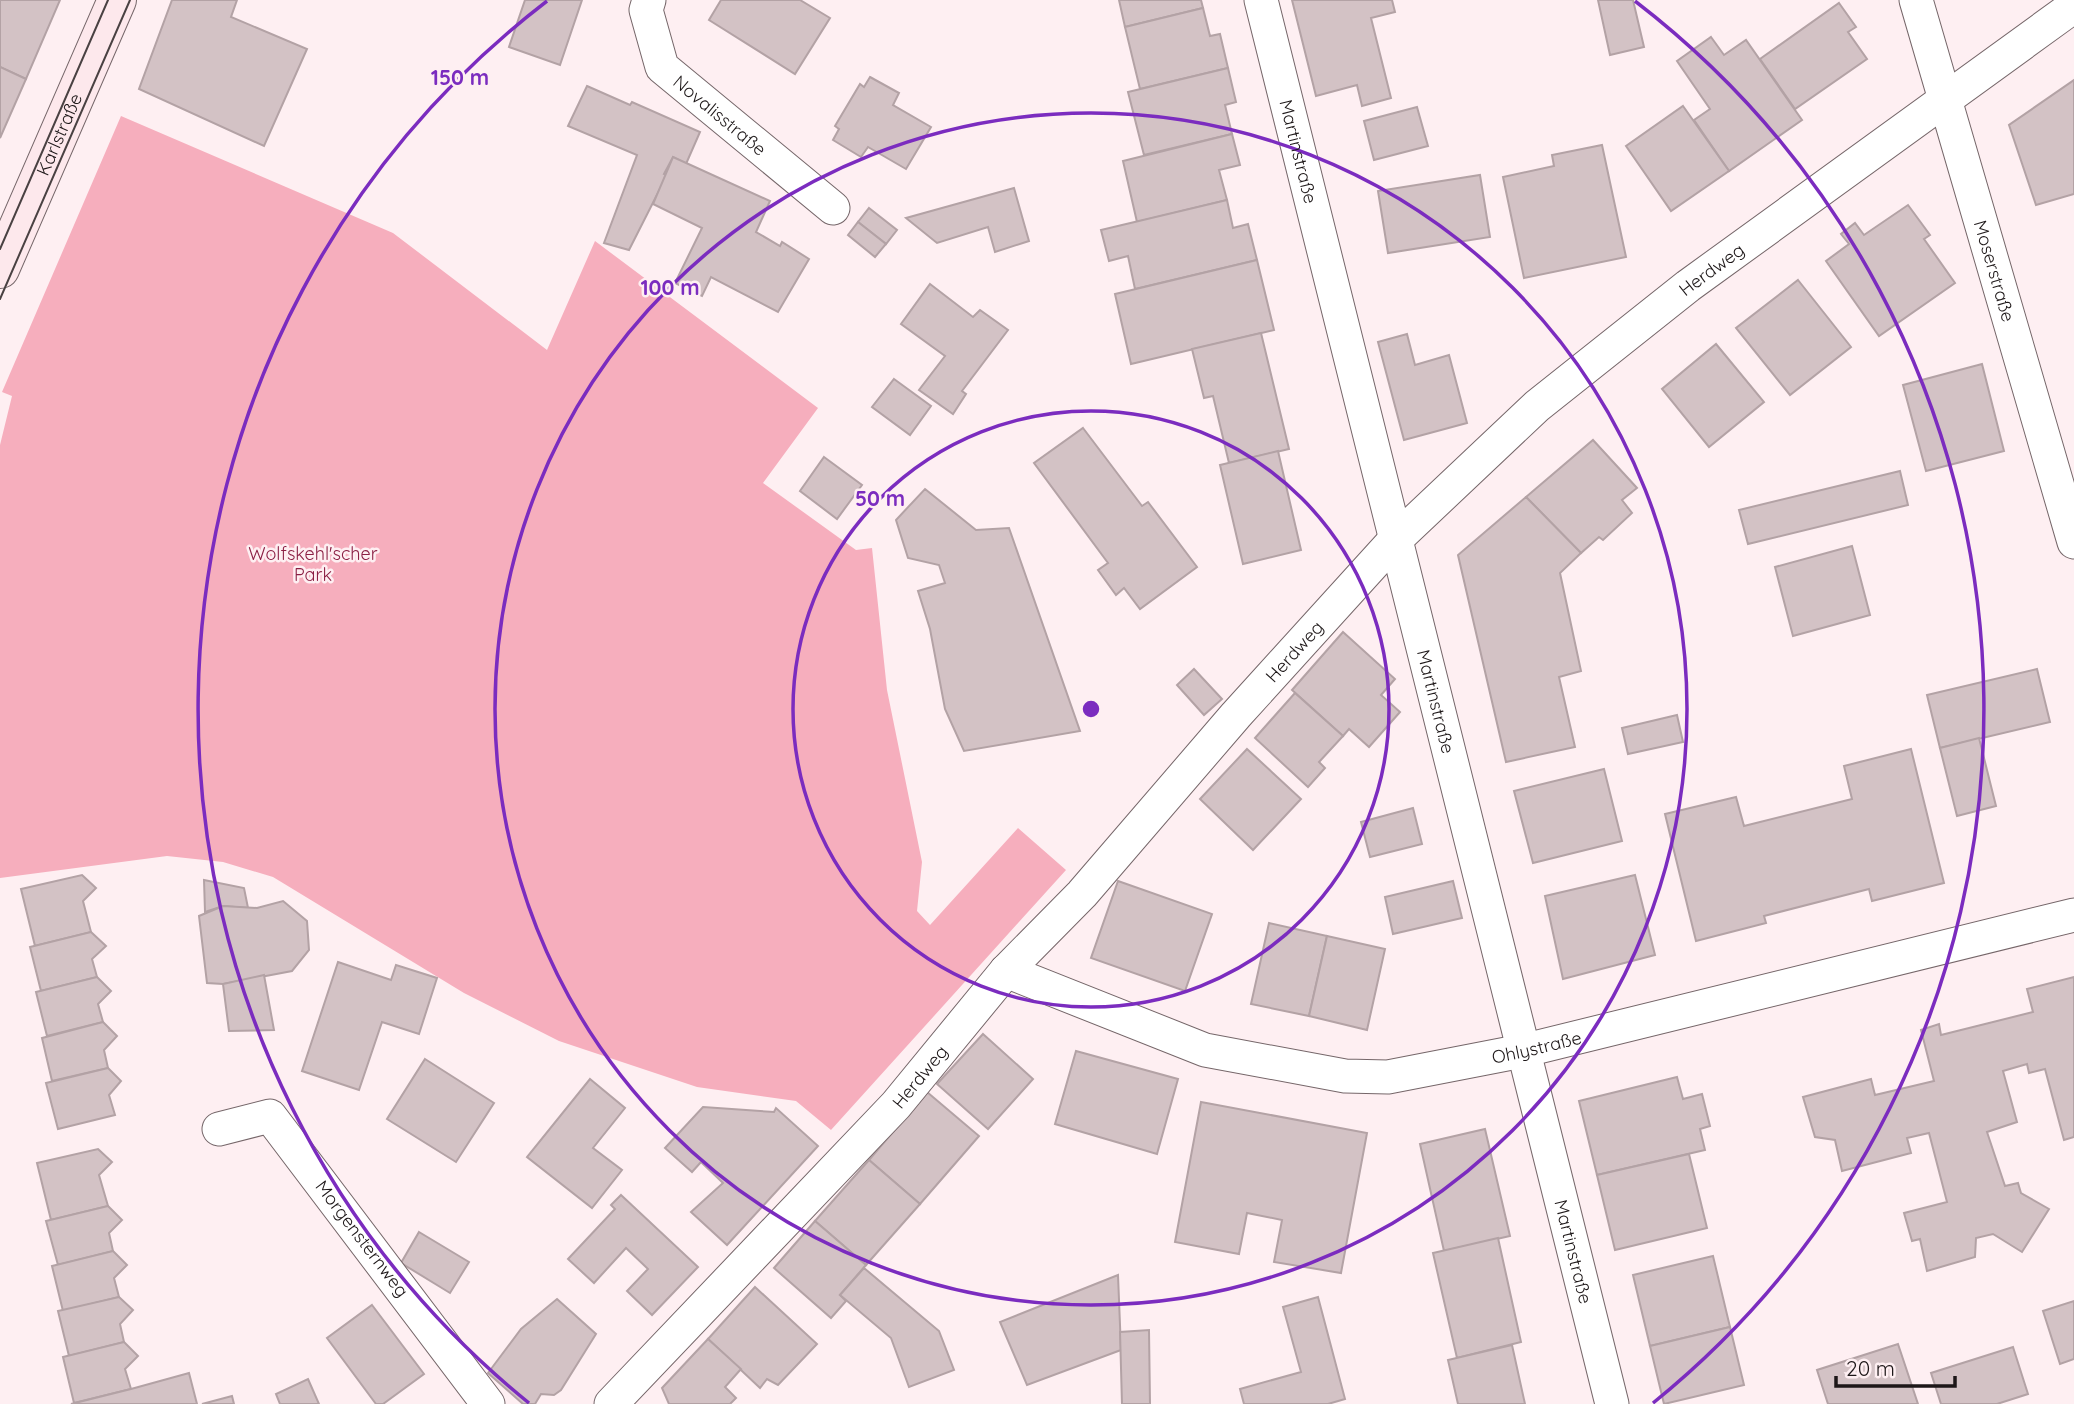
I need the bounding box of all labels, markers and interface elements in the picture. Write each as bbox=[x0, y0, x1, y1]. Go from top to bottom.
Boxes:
text: 150 m bbox=[431, 64, 489, 90]
street label: Novalisstraße bbox=[669, 70, 771, 160]
street label: Karlstraße bbox=[31, 90, 87, 179]
street label: Martinstraße bbox=[1275, 97, 1323, 206]
street label: Moserstraße bbox=[1969, 217, 2021, 324]
street label: Herdweg bbox=[1674, 238, 1749, 301]
text: 100 m bbox=[640, 274, 700, 300]
text: 50 m bbox=[855, 485, 905, 511]
park label: Wolfskehl'scher Park bbox=[248, 542, 378, 586]
street label: Herdweg bbox=[1260, 615, 1328, 687]
street label: Martinstraße bbox=[1412, 647, 1460, 756]
centre of rings bbox=[1079, 697, 1103, 721]
street label: Ohlystraße bbox=[1490, 1025, 1584, 1068]
street label: Herdweg bbox=[887, 1040, 952, 1113]
street label: Morgensternweg bbox=[311, 1175, 414, 1301]
street label: Martinstraße bbox=[1550, 1197, 1598, 1306]
scale bar bbox=[1836, 1344, 1955, 1388]
text: 20 m bbox=[1846, 1355, 1895, 1381]

